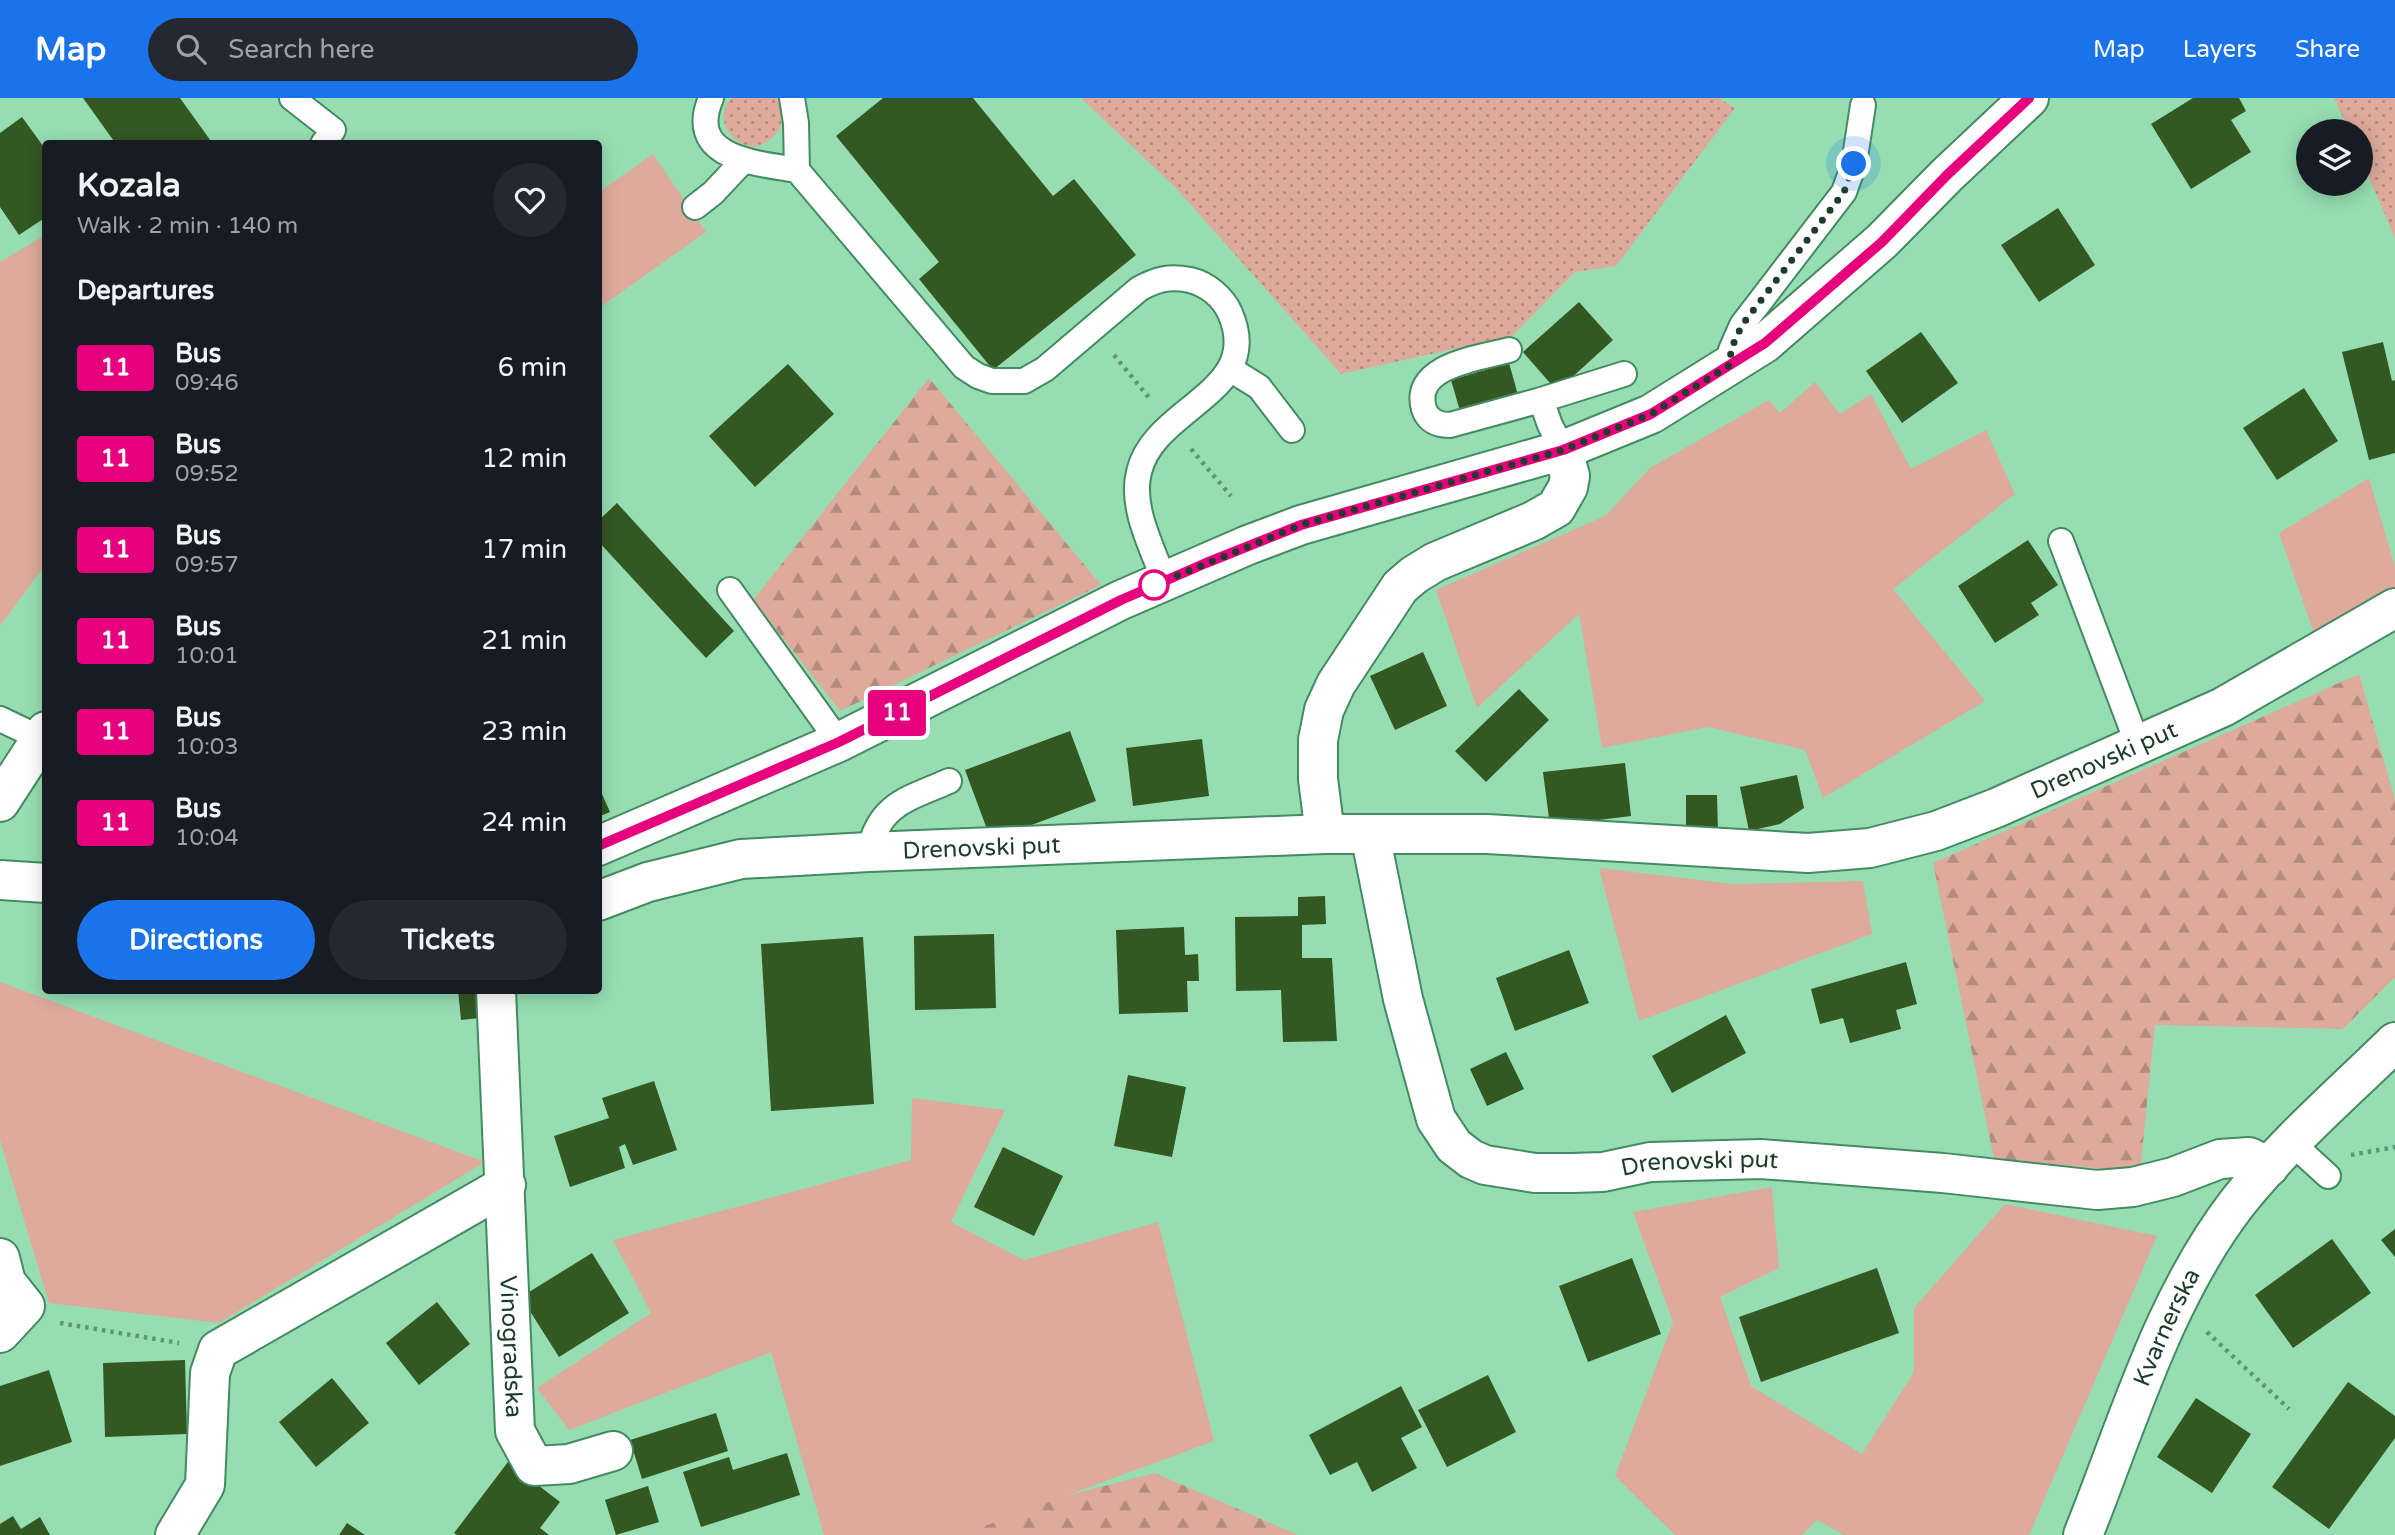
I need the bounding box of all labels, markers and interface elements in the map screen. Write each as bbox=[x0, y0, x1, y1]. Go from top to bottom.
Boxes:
search box bbox=[148, 18, 638, 81]
text: Map bbox=[35, 30, 106, 69]
icon: search bbox=[172, 30, 210, 68]
text: Search here bbox=[228, 34, 374, 65]
text: Map bbox=[2093, 35, 2145, 64]
text: Layers bbox=[2183, 35, 2257, 64]
text: Share bbox=[2295, 35, 2360, 64]
map controls bbox=[2296, 119, 2373, 196]
button: layers bbox=[2296, 119, 2373, 196]
your location bbox=[1836, 146, 1871, 181]
button: heart bbox=[493, 163, 567, 237]
text: Kozala bbox=[77, 166, 181, 205]
text: Walk · 2 min · 140 m bbox=[77, 212, 298, 240]
text: Departures bbox=[77, 275, 214, 306]
text: Bus bbox=[175, 338, 221, 369]
text: 6 min bbox=[498, 352, 567, 383]
text: 11 bbox=[100, 353, 131, 382]
text: 09:46 bbox=[175, 369, 239, 397]
text: Bus bbox=[175, 429, 221, 460]
text: 12 min bbox=[481, 443, 567, 474]
text: 11 bbox=[100, 444, 131, 473]
text: 09:52 bbox=[175, 460, 239, 488]
text: Bus bbox=[175, 520, 221, 551]
text: 17 min bbox=[481, 534, 567, 565]
text: 11 bbox=[100, 535, 131, 564]
text: 09:57 bbox=[175, 551, 239, 579]
unlabelled marker bbox=[1139, 570, 1169, 600]
text: Bus bbox=[175, 611, 221, 642]
text: 21 min bbox=[481, 625, 567, 656]
text: 11 bbox=[100, 626, 131, 655]
text: 10:01 bbox=[175, 642, 239, 670]
line badge: 11 bbox=[866, 690, 928, 736]
text: 11 bbox=[882, 698, 912, 727]
text: Bus bbox=[175, 702, 221, 733]
street label: Drenovski put bbox=[2026, 715, 2182, 806]
text: 23 min bbox=[481, 716, 567, 747]
text: 11 bbox=[100, 717, 131, 746]
text: 10:03 bbox=[175, 733, 239, 761]
text: Bus bbox=[175, 793, 221, 824]
text: 24 min bbox=[481, 807, 567, 838]
text: 11 bbox=[100, 808, 131, 837]
text: 10:04 bbox=[175, 824, 239, 852]
street label: Drenovski put bbox=[902, 830, 1061, 866]
button: Directions bbox=[77, 900, 315, 980]
button: Tickets bbox=[329, 900, 567, 980]
street label: Drenovski put bbox=[1618, 1145, 1779, 1183]
street label: Kvarnerska bbox=[2127, 1263, 2207, 1391]
street label: Vinogradska bbox=[493, 1275, 528, 1419]

